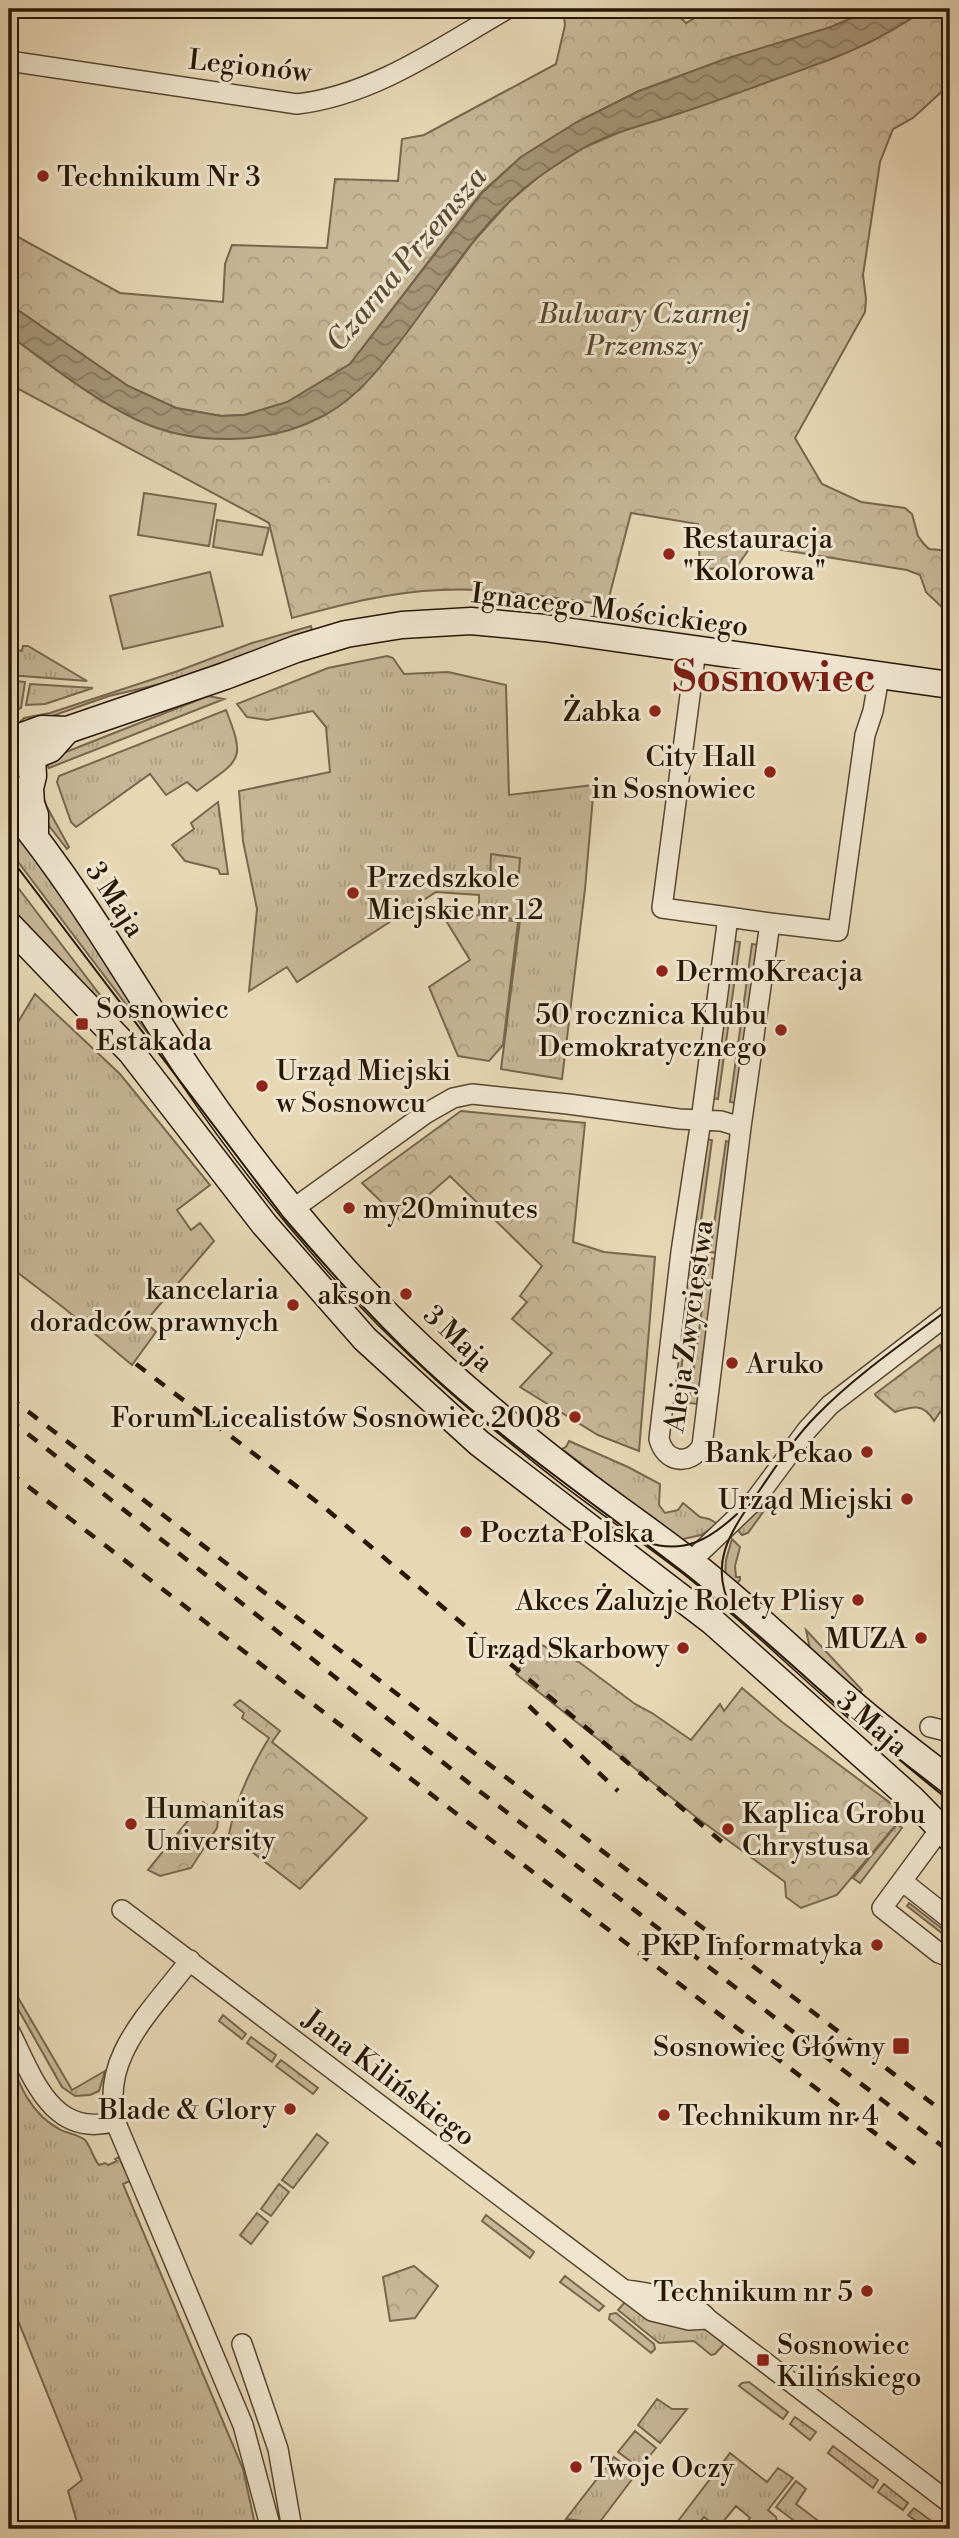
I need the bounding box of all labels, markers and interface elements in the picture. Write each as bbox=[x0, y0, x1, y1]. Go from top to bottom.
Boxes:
street label: Legionów bbox=[187, 43, 314, 90]
water label: Czarna Przemsza bbox=[318, 159, 496, 360]
place label: Technikum Nr 3 bbox=[57, 160, 261, 195]
marker: Technikum Nr 3 bbox=[35, 168, 51, 184]
park label: Bulwary Czarnej Przemszy bbox=[538, 297, 750, 364]
place label: Restauracja "Kolorowa" bbox=[683, 522, 834, 589]
marker: Restauracja "Kolorowa" bbox=[661, 546, 677, 562]
street label: Ignacego Mościckiego bbox=[469, 576, 750, 645]
district label: Sosnowiec bbox=[672, 652, 876, 705]
place label: Żabka bbox=[563, 694, 642, 730]
marker: Żabka bbox=[647, 703, 663, 719]
place label: City Hall in Sosnowiec bbox=[592, 740, 756, 807]
marker: City Hall in Sosnowiec bbox=[762, 764, 778, 780]
street label: 3 Maja bbox=[77, 855, 153, 945]
place label: Przedszkole Miejskie nr 12 bbox=[367, 861, 544, 928]
marker: Przedszkole Miejskie nr 12 bbox=[345, 885, 361, 901]
place label: DermoKreacja bbox=[676, 955, 864, 990]
marker: DermoKreacja bbox=[654, 963, 670, 979]
place label: Sosnowiec Estakada bbox=[96, 992, 229, 1059]
place label: 50 rocznica Klubu Demokratycznego bbox=[536, 998, 767, 1065]
marker: Sosnowiec Estakada bbox=[74, 1016, 90, 1032]
marker: 50 rocznica Klubu Demokratycznego bbox=[773, 1022, 789, 1038]
place label: Urząd Miejski w Sosnowcu bbox=[275, 1054, 451, 1121]
marker: Urząd Miejski w Sosnowcu bbox=[254, 1078, 270, 1094]
place label: my20minutes bbox=[363, 1192, 538, 1227]
marker: my20minutes bbox=[341, 1200, 357, 1216]
street label: Aleja Zwycięstwa bbox=[657, 1217, 722, 1436]
place label: kancelaria doradców prawnych bbox=[29, 1273, 280, 1340]
place label: akson bbox=[317, 1278, 392, 1313]
marker: akson bbox=[398, 1286, 414, 1302]
marker: kancelaria doradców prawnych bbox=[285, 1297, 301, 1313]
street label: 3 Maja bbox=[416, 1298, 501, 1381]
place label: Aruko bbox=[745, 1347, 824, 1382]
marker: Aruko bbox=[724, 1355, 740, 1371]
place label: Forum Licealistów Sosnowiec 2008 bbox=[111, 1401, 561, 1436]
marker: Forum Licealistów Sosnowiec 2008 bbox=[567, 1409, 583, 1425]
place label: Bank Pekao bbox=[704, 1436, 853, 1471]
marker: Bank Pekao bbox=[859, 1444, 875, 1460]
place label: Urząd Miejski bbox=[718, 1483, 893, 1518]
marker: Urząd Miejski bbox=[899, 1491, 915, 1507]
place label: Poczta Polska bbox=[480, 1516, 655, 1551]
marker: Poczta Polska bbox=[458, 1524, 474, 1540]
place label: Akces Żaluzje Rolety Plisy bbox=[514, 1583, 844, 1619]
marker: Akces Żaluzje Rolety Plisy bbox=[850, 1592, 866, 1608]
place label: MUZA bbox=[825, 1622, 908, 1657]
marker: MUZA bbox=[913, 1630, 929, 1646]
place label: Urząd Skarbowy bbox=[466, 1632, 669, 1667]
marker: Urząd Skarbowy bbox=[675, 1640, 691, 1656]
street label: 3 Maja bbox=[829, 1684, 916, 1765]
place label: Humanitas University bbox=[145, 1792, 284, 1859]
place label: Kaplica Grobu Chrystusa bbox=[742, 1797, 926, 1864]
marker: Humanitas University bbox=[123, 1816, 139, 1832]
marker: Kaplica Grobu Chrystusa bbox=[720, 1821, 736, 1837]
place label: PKP Informatyka bbox=[641, 1929, 864, 1964]
marker: PKP Informatyka bbox=[869, 1937, 885, 1953]
street label: Jana Kilińskiego bbox=[295, 2001, 482, 2154]
place label: Sosnowiec Główny bbox=[653, 2030, 885, 2065]
marker: Sosnowiec Główny bbox=[891, 2036, 911, 2056]
place label: Blade & Glory bbox=[98, 2093, 276, 2128]
place label: Technikum nr 4 bbox=[678, 2099, 879, 2134]
marker: Blade & Glory bbox=[282, 2101, 298, 2117]
marker: Technikum nr 4 bbox=[656, 2107, 672, 2123]
place label: Technikum nr 5 bbox=[653, 2275, 853, 2310]
marker: Technikum nr 5 bbox=[859, 2283, 875, 2299]
place label: Sosnowiec Kilińskiego bbox=[777, 2328, 921, 2395]
marker: Sosnowiec Kilińskiego bbox=[755, 2352, 771, 2368]
place label: Twoje Oczy bbox=[590, 2451, 735, 2486]
marker: Twoje Oczy bbox=[568, 2459, 584, 2475]

